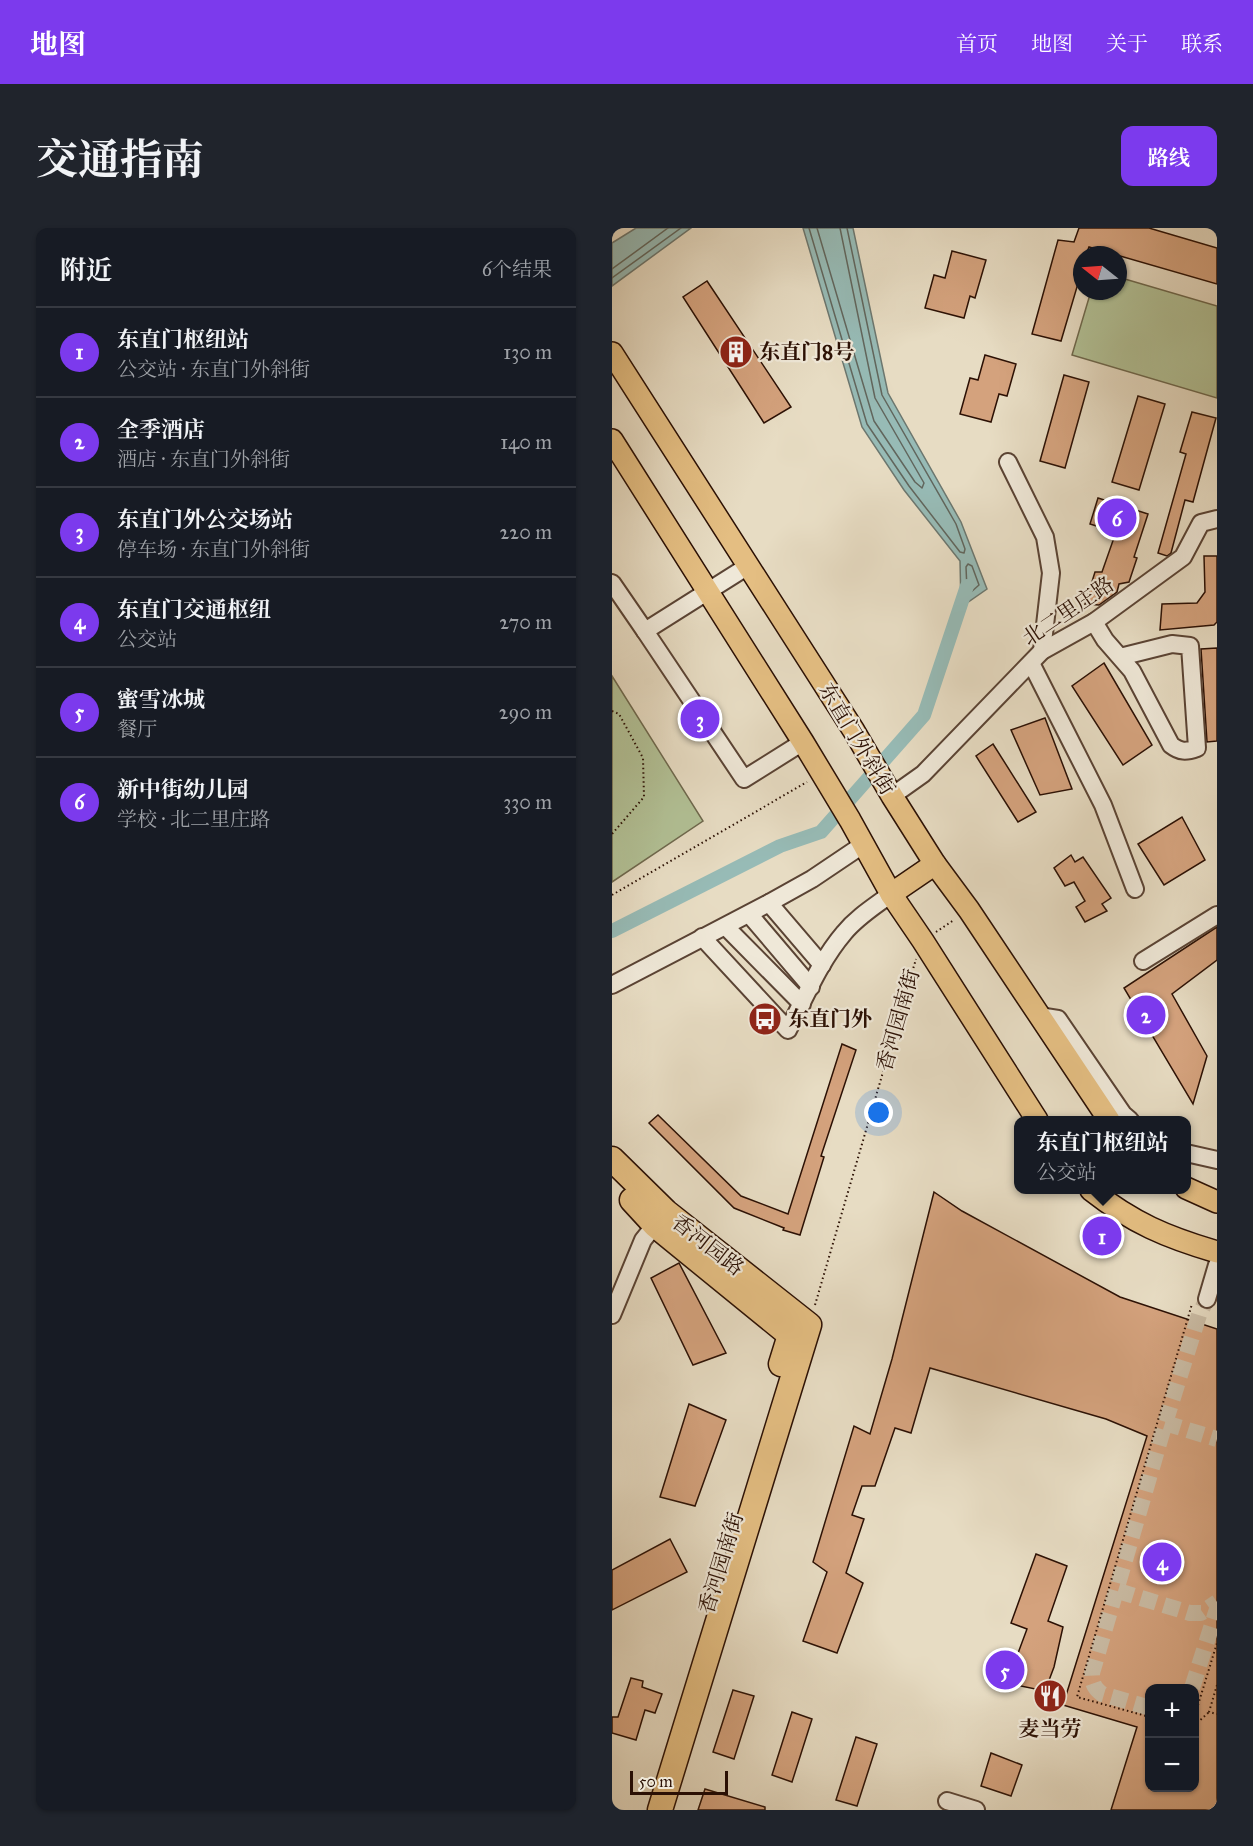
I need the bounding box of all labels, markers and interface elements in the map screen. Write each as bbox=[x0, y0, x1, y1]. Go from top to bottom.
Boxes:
text: 地图 bbox=[30, 27, 86, 62]
text: 首页 bbox=[956, 31, 998, 57]
text: 地图 bbox=[1031, 31, 1073, 57]
text: 关于 bbox=[1106, 31, 1148, 57]
text: 联系 bbox=[1181, 31, 1223, 57]
button: 路线 bbox=[1121, 126, 1217, 186]
text: 交通指南 bbox=[36, 134, 204, 186]
north arrow bbox=[1073, 246, 1127, 300]
text: 附近 bbox=[60, 254, 112, 286]
text: 6个结果 bbox=[482, 257, 552, 281]
text: 东直门枢纽站 bbox=[117, 326, 249, 353]
building icon: 东直门8号 bbox=[718, 334, 754, 370]
place label: 东直门8号 bbox=[759, 339, 854, 365]
text: 1 bbox=[76, 340, 83, 364]
text: 130 m bbox=[503, 340, 552, 364]
text: 公交站 · 东直门外斜街 bbox=[117, 357, 310, 381]
text: 全季酒店 bbox=[117, 416, 205, 443]
text: 2 bbox=[75, 430, 84, 454]
text: 140 m bbox=[500, 430, 552, 454]
text: 酒店 · 东直门外斜街 bbox=[117, 447, 290, 471]
pin: 6 bbox=[1098, 496, 1136, 540]
text: 东直门外公交场站 bbox=[117, 506, 293, 533]
text: 3 bbox=[76, 520, 84, 544]
text: 220 m bbox=[500, 520, 552, 544]
text: 停车场 · 东直门外斜街 bbox=[117, 537, 310, 561]
street label: 北二里庄路 bbox=[1017, 571, 1119, 651]
text: 东直门交通枢纽 bbox=[117, 596, 271, 623]
text: 4 bbox=[74, 610, 85, 634]
text: 270 m bbox=[499, 610, 552, 634]
text: 公交站 bbox=[117, 627, 177, 651]
street label: 东直门外斜街 bbox=[813, 678, 901, 800]
text: 蜜雪冰城 bbox=[117, 686, 205, 713]
pin: 3 bbox=[680, 696, 719, 742]
text: 5 bbox=[75, 700, 84, 724]
text: 290 m bbox=[499, 700, 552, 724]
text: 餐厅 bbox=[117, 717, 157, 741]
text: 新中街幼儿园 bbox=[117, 776, 249, 803]
text: 6 bbox=[74, 790, 85, 814]
text: 330 m bbox=[503, 790, 552, 814]
text: 学校 · 北二里庄路 bbox=[117, 807, 270, 831]
street label: 香河园南街 bbox=[871, 966, 925, 1074]
pin: 2 bbox=[1126, 992, 1166, 1038]
bus stop icon: 东直门外 bbox=[747, 1001, 783, 1037]
place label: 东直门外 bbox=[788, 1006, 872, 1032]
your location bbox=[864, 1098, 893, 1127]
popup bbox=[1014, 1116, 1191, 1194]
text: 东直门枢纽站 bbox=[1036, 1129, 1169, 1156]
text: 公交站 bbox=[1036, 1160, 1096, 1184]
street label: 香河园路 bbox=[667, 1209, 749, 1281]
pin: 1 bbox=[1082, 1214, 1122, 1258]
street label: 香河园南街 bbox=[693, 1509, 749, 1617]
pin: 4 bbox=[1142, 1540, 1182, 1584]
pin: 5 bbox=[986, 1648, 1024, 1692]
restaurant icon: 麦当劳 bbox=[1032, 1678, 1068, 1714]
map controls bbox=[1145, 1684, 1199, 1792]
button: + bbox=[1145, 1684, 1199, 1738]
place label: 麦当劳 bbox=[1019, 1716, 1082, 1742]
button: − bbox=[1145, 1738, 1199, 1792]
scale bar bbox=[630, 1768, 728, 1796]
text: 50 m bbox=[639, 1772, 673, 1791]

